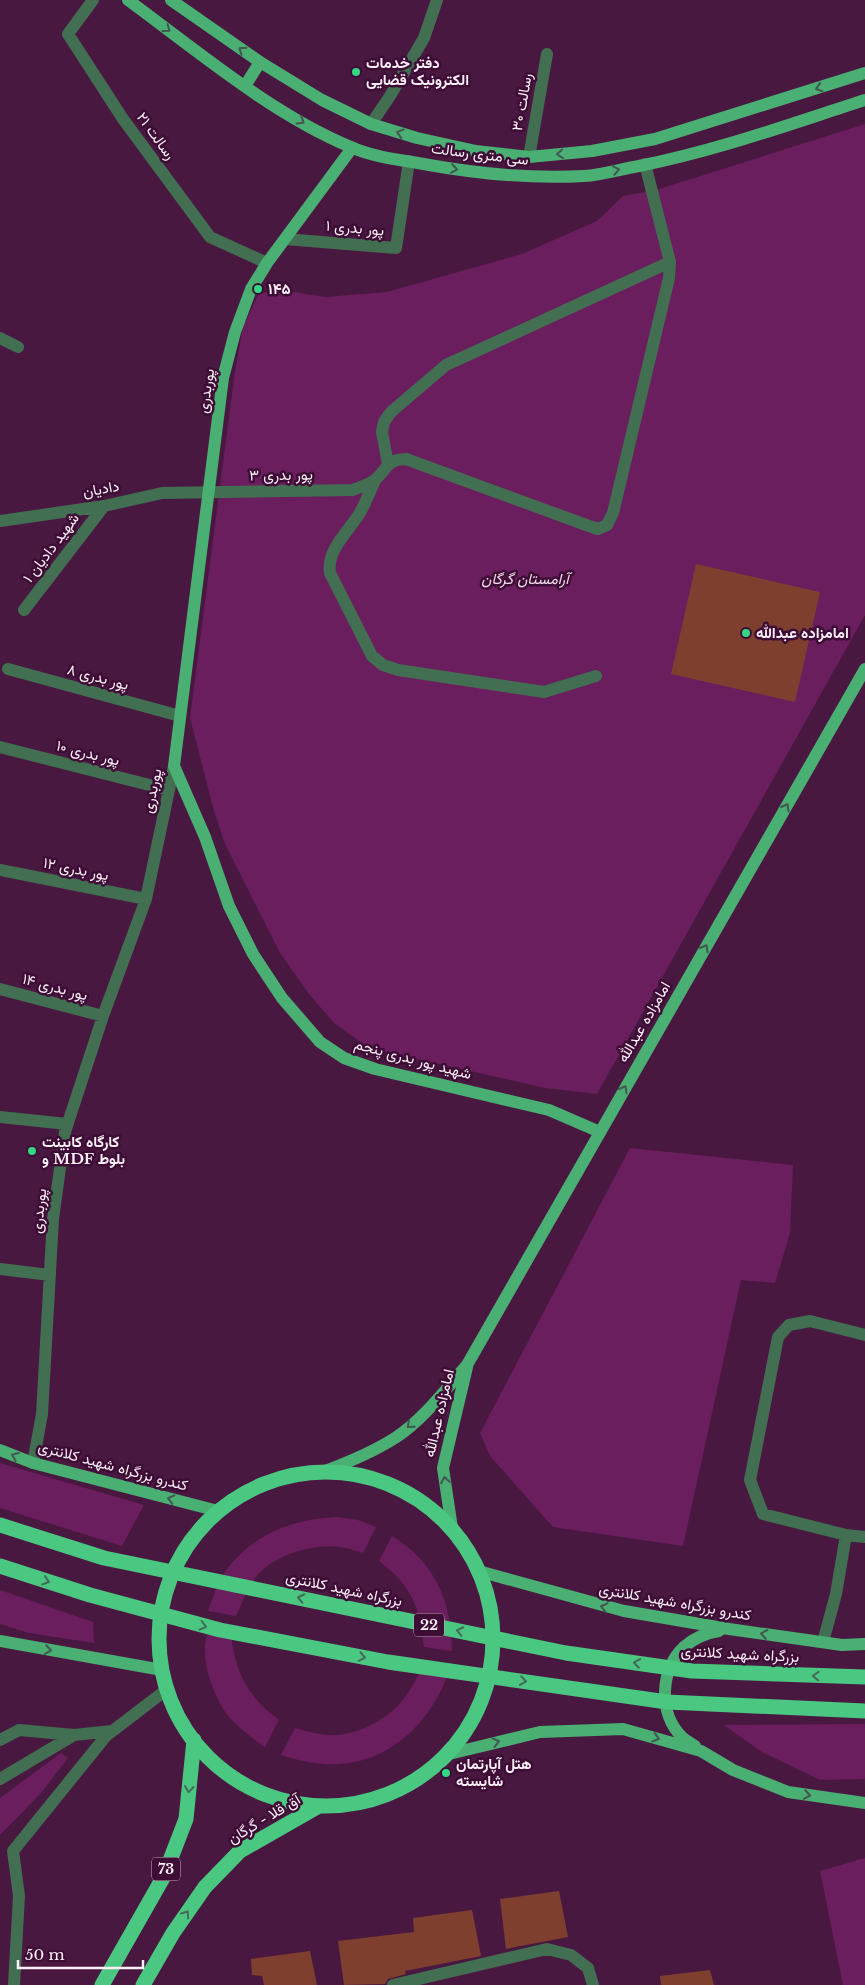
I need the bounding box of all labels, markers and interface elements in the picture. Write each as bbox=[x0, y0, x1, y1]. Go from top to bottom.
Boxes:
one-way arrow bbox=[161, 23, 171, 32]
one-way arrow bbox=[238, 47, 248, 56]
place label: دفتر خدمات الکترونیک قضایی bbox=[366, 53, 469, 89]
marker: دفتر خدمات الکترونیک قضایی bbox=[350, 66, 362, 78]
street label: ۳۰ رسالت bbox=[507, 71, 536, 132]
one-way arrow bbox=[815, 82, 823, 92]
street label: ۲۱ رسالت bbox=[133, 108, 180, 163]
one-way arrow bbox=[295, 115, 304, 125]
one-way arrow bbox=[397, 128, 405, 138]
street label: سی متری رسالت bbox=[430, 138, 530, 170]
one-way arrow bbox=[556, 148, 564, 159]
one-way arrow bbox=[450, 164, 459, 174]
one-way arrow bbox=[611, 165, 620, 176]
street label: پور بدری ۱ bbox=[325, 215, 385, 241]
place label: ۱۴۵ bbox=[268, 279, 291, 298]
marker: ۱۴۵ bbox=[252, 283, 264, 295]
street label: پوربدری bbox=[193, 367, 219, 415]
street label: پور بدری ۳ bbox=[249, 464, 313, 486]
street label: دادیان bbox=[81, 476, 121, 501]
street label: ۱ شهید دادیان bbox=[18, 509, 83, 586]
park label: آرامستان گرگان bbox=[481, 569, 573, 588]
place label: امامزاده عبدالله bbox=[756, 623, 849, 642]
marker: امامزاده عبدالله bbox=[740, 627, 752, 639]
street label: پور بدری ۸ bbox=[65, 659, 131, 695]
street label: پور بدری ۱۰ bbox=[54, 735, 122, 771]
street label: پوربدری bbox=[138, 767, 166, 815]
one-way arrow bbox=[779, 804, 789, 813]
street label: پور بدری ۱۲ bbox=[42, 853, 110, 885]
one-way arrow bbox=[699, 945, 709, 954]
street label: پور بدری ۱۴ bbox=[20, 969, 90, 1005]
street label: امامزاده عبدالله bbox=[613, 978, 674, 1065]
street label: شهید پور بدری پنجم bbox=[352, 1034, 474, 1084]
one-way arrow bbox=[618, 1086, 628, 1095]
place label: کارگاه کابینت و MDF بلوط bbox=[42, 1132, 125, 1168]
marker: کارگاه کابینت و MDF بلوط bbox=[26, 1145, 38, 1157]
street label: پوربدری bbox=[27, 1188, 51, 1234]
street label: امامزاده عبدالله bbox=[419, 1367, 458, 1459]
one-way arrow bbox=[407, 1419, 416, 1428]
street label: کندرو بزرگراه شهید کلانتری bbox=[36, 1436, 190, 1496]
one-way arrow bbox=[11, 1451, 20, 1462]
one-way arrow bbox=[440, 1476, 451, 1484]
one-way arrow bbox=[168, 1494, 176, 1504]
street label: بزرگراه شهید کلانتری bbox=[284, 1567, 404, 1611]
one-way arrow bbox=[42, 1576, 50, 1586]
street label: کندرو بزرگراه شهید کلانتری bbox=[597, 1579, 753, 1625]
one-way arrow bbox=[296, 1593, 305, 1604]
one-way arrow bbox=[600, 1602, 609, 1613]
road number: 22 bbox=[414, 1614, 444, 1636]
one-way arrow bbox=[198, 1620, 206, 1630]
one-way arrow bbox=[455, 1626, 464, 1637]
one-way arrow bbox=[760, 1629, 768, 1640]
street label: بزرگراه شهید کلانتری bbox=[680, 1641, 800, 1667]
one-way arrow bbox=[44, 1644, 52, 1654]
one-way arrow bbox=[358, 1651, 366, 1662]
one-way arrow bbox=[633, 1658, 641, 1669]
one-way arrow bbox=[812, 1670, 820, 1681]
one-way arrow bbox=[519, 1675, 527, 1686]
one-way arrow bbox=[652, 1733, 660, 1743]
one-way arrow bbox=[492, 1738, 500, 1748]
place label: هتل آپارتمان شایسته bbox=[456, 1754, 532, 1790]
marker: هتل آپارتمان شایسته bbox=[440, 1767, 452, 1779]
one-way arrow bbox=[184, 1785, 195, 1793]
street label: آق قلا - گرگان bbox=[224, 1789, 305, 1848]
one-way arrow bbox=[803, 1789, 812, 1799]
road number: 73 bbox=[152, 1858, 180, 1880]
one-way arrow bbox=[180, 1910, 189, 1919]
scale bar bbox=[18, 1938, 142, 1970]
text: 50 m bbox=[25, 1945, 65, 1964]

